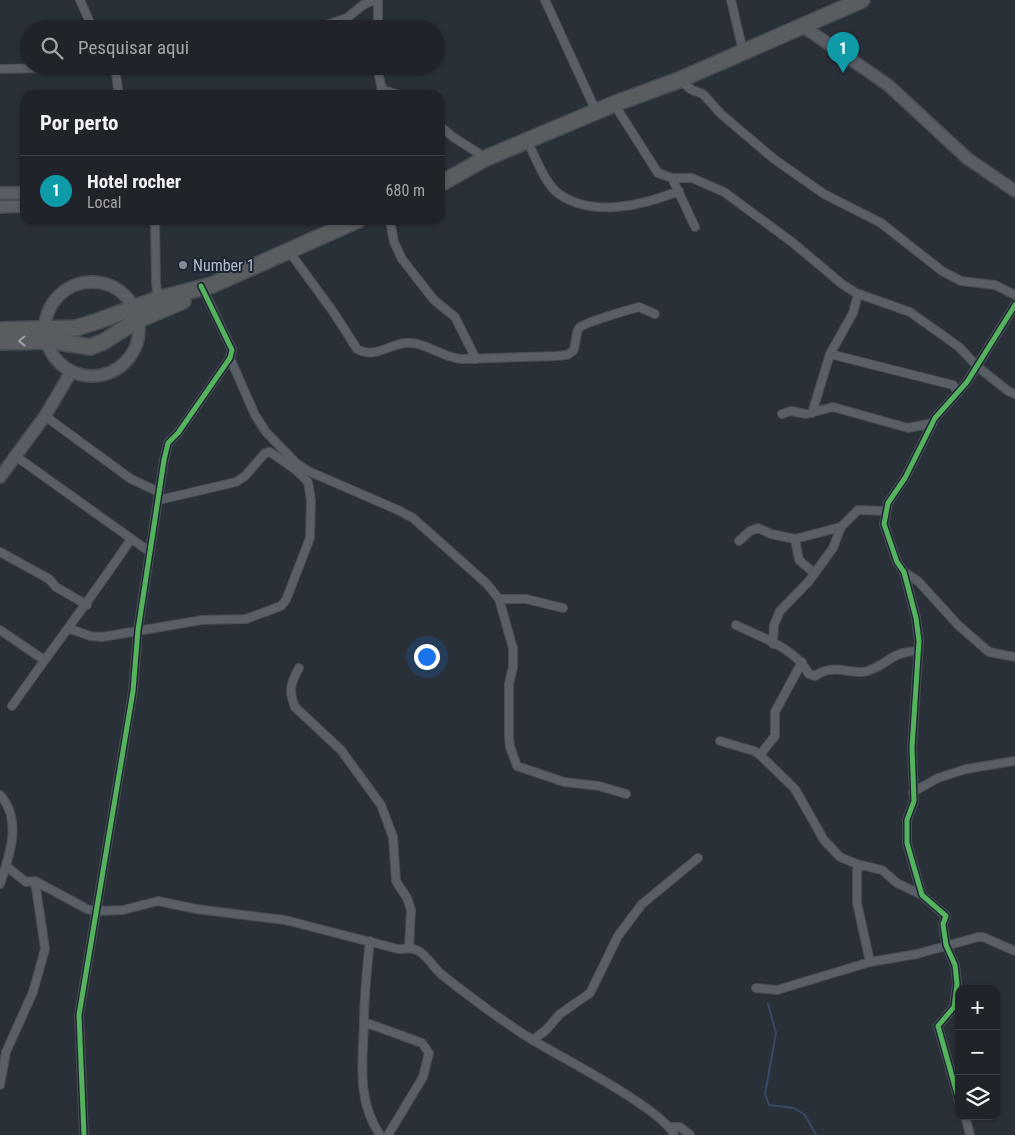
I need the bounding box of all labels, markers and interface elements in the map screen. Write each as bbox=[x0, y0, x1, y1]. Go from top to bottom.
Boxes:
search box bbox=[20, 20, 445, 75]
pin: 1 bbox=[827, 32, 859, 73]
icon: search bbox=[38, 34, 66, 62]
text: Pesquisar aqui bbox=[78, 36, 189, 59]
text: Por perto bbox=[40, 111, 119, 135]
text: Hotel rocher bbox=[87, 170, 181, 193]
text: 1 bbox=[52, 181, 60, 200]
text: 680 m bbox=[386, 181, 425, 200]
text: Local bbox=[87, 193, 121, 212]
place label: Number 1 bbox=[193, 256, 255, 275]
marker: Number 1 bbox=[177, 259, 189, 271]
one-way arrow bbox=[18, 336, 26, 347]
your location bbox=[414, 644, 440, 670]
map controls bbox=[955, 985, 1000, 1120]
button: + bbox=[955, 985, 1000, 1030]
button: − bbox=[955, 1030, 1000, 1075]
button: layers bbox=[955, 1075, 1000, 1120]

